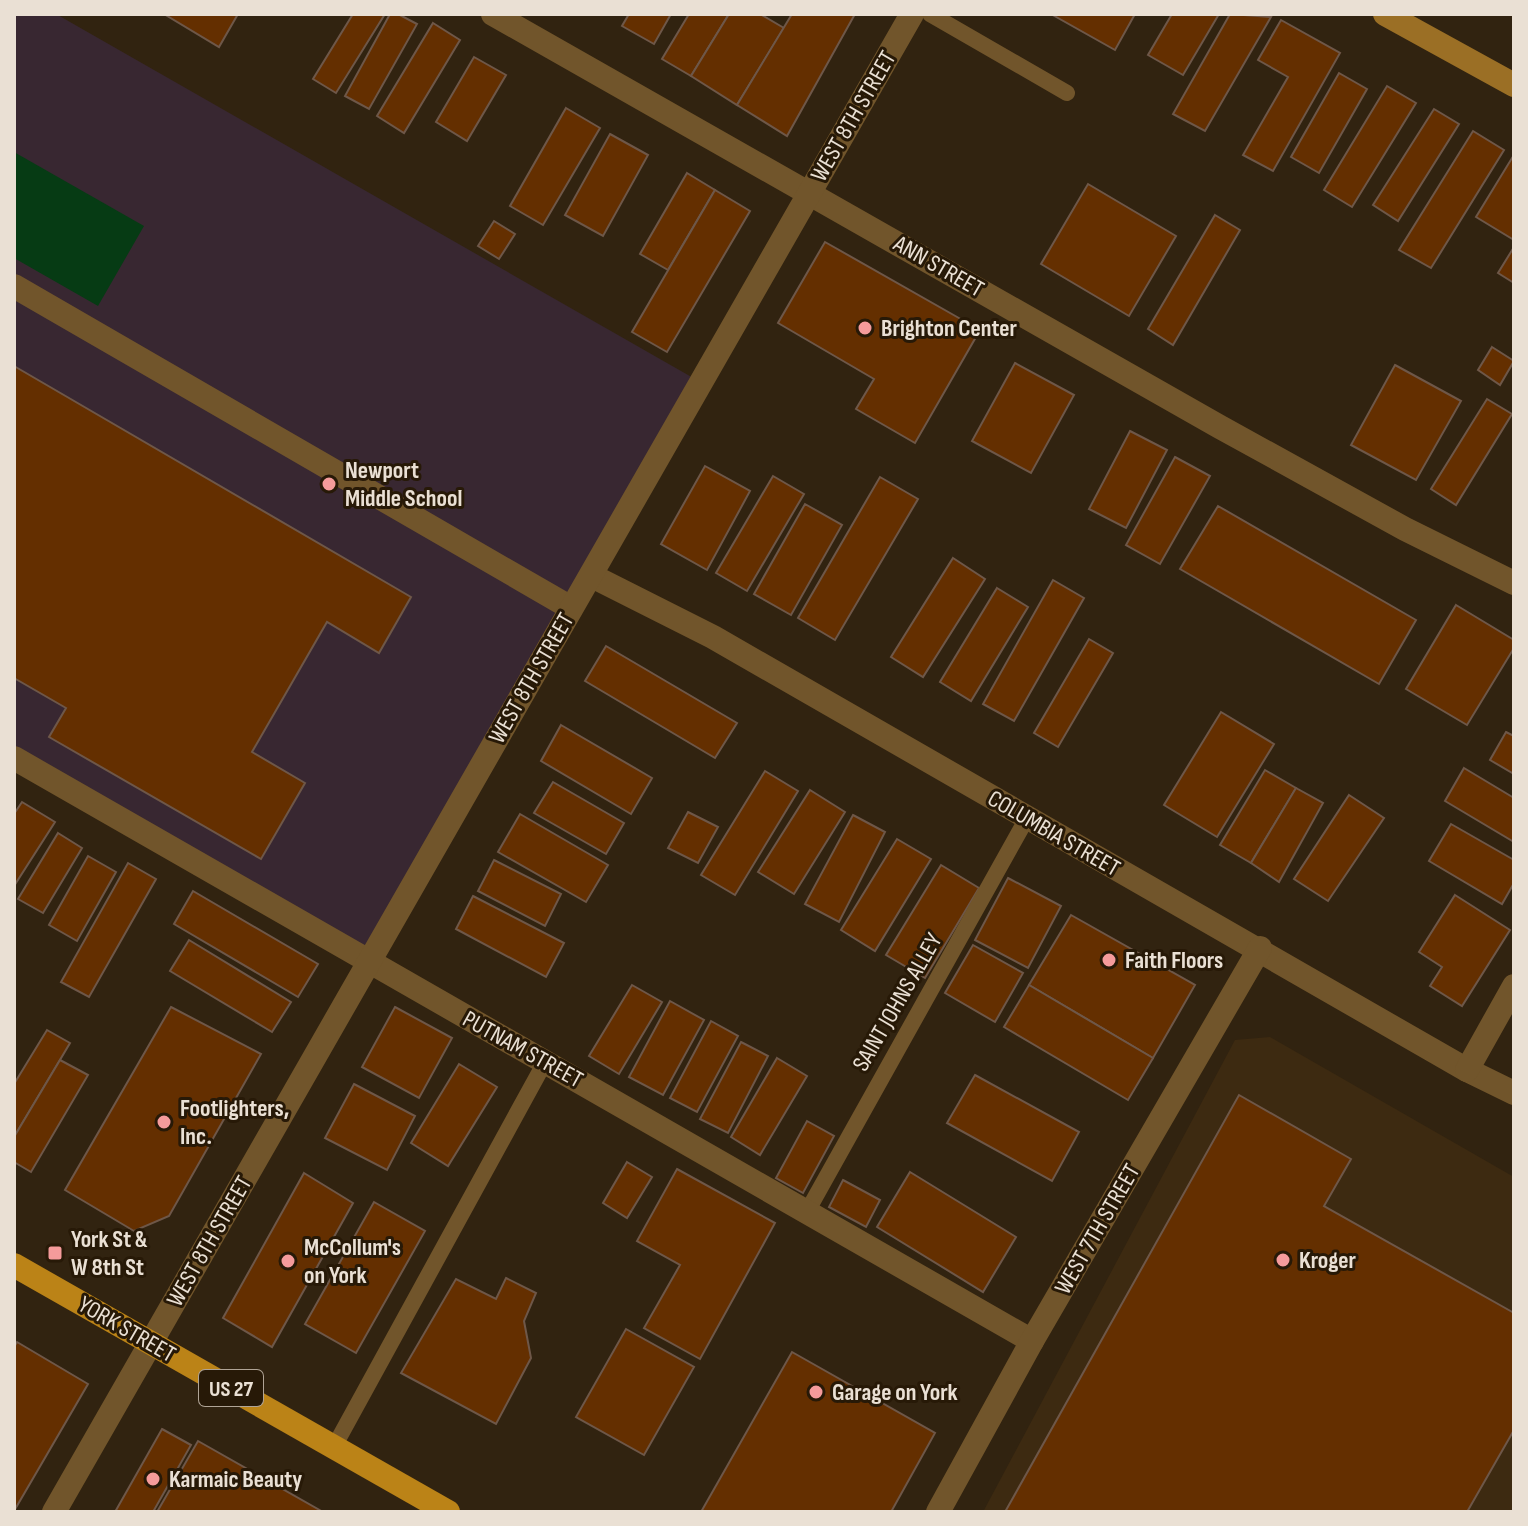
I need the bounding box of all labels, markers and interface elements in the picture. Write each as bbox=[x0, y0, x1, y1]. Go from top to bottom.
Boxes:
street label: WEST 8TH STREET bbox=[804, 46, 903, 187]
street label: ANN STREET bbox=[888, 229, 989, 304]
place label: Brighton Center bbox=[881, 314, 1018, 343]
marker: Brighton Center bbox=[856, 319, 874, 337]
place label: Newport Middle School bbox=[345, 456, 462, 513]
marker: Newport Middle School bbox=[320, 475, 338, 493]
street label: WEST 8TH STREET bbox=[482, 608, 581, 749]
street label: COLUMBIA STREET bbox=[982, 784, 1125, 883]
street label: SAINT JOHNS ALLEY bbox=[846, 928, 949, 1076]
place label: Faith Floors bbox=[1125, 946, 1223, 975]
marker: Faith Floors bbox=[1100, 951, 1118, 969]
street label: PUTNAM STREET bbox=[458, 1005, 588, 1094]
place label: Footlighters, Inc. bbox=[180, 1094, 289, 1151]
marker: Footlighters, Inc. bbox=[155, 1113, 173, 1131]
street label: WEST 7TH STREET bbox=[1048, 1159, 1147, 1300]
street label: WEST 8TH STREET bbox=[160, 1171, 259, 1312]
place label: York St & W 8th St bbox=[71, 1225, 148, 1282]
place label: McCollum's on York bbox=[304, 1233, 401, 1290]
marker: York St & W 8th St bbox=[46, 1244, 64, 1262]
place label: Kroger bbox=[1299, 1246, 1356, 1275]
marker: Kroger bbox=[1274, 1251, 1292, 1269]
marker: McCollum's on York bbox=[279, 1252, 297, 1270]
street label: YORK STREET bbox=[73, 1290, 181, 1369]
road number: US 27 bbox=[199, 1370, 263, 1406]
place label: Garage on York bbox=[832, 1378, 958, 1407]
marker: Garage on York bbox=[807, 1383, 825, 1401]
place label: Karmaic Beauty bbox=[169, 1465, 302, 1494]
marker: Karmaic Beauty bbox=[144, 1470, 162, 1488]

